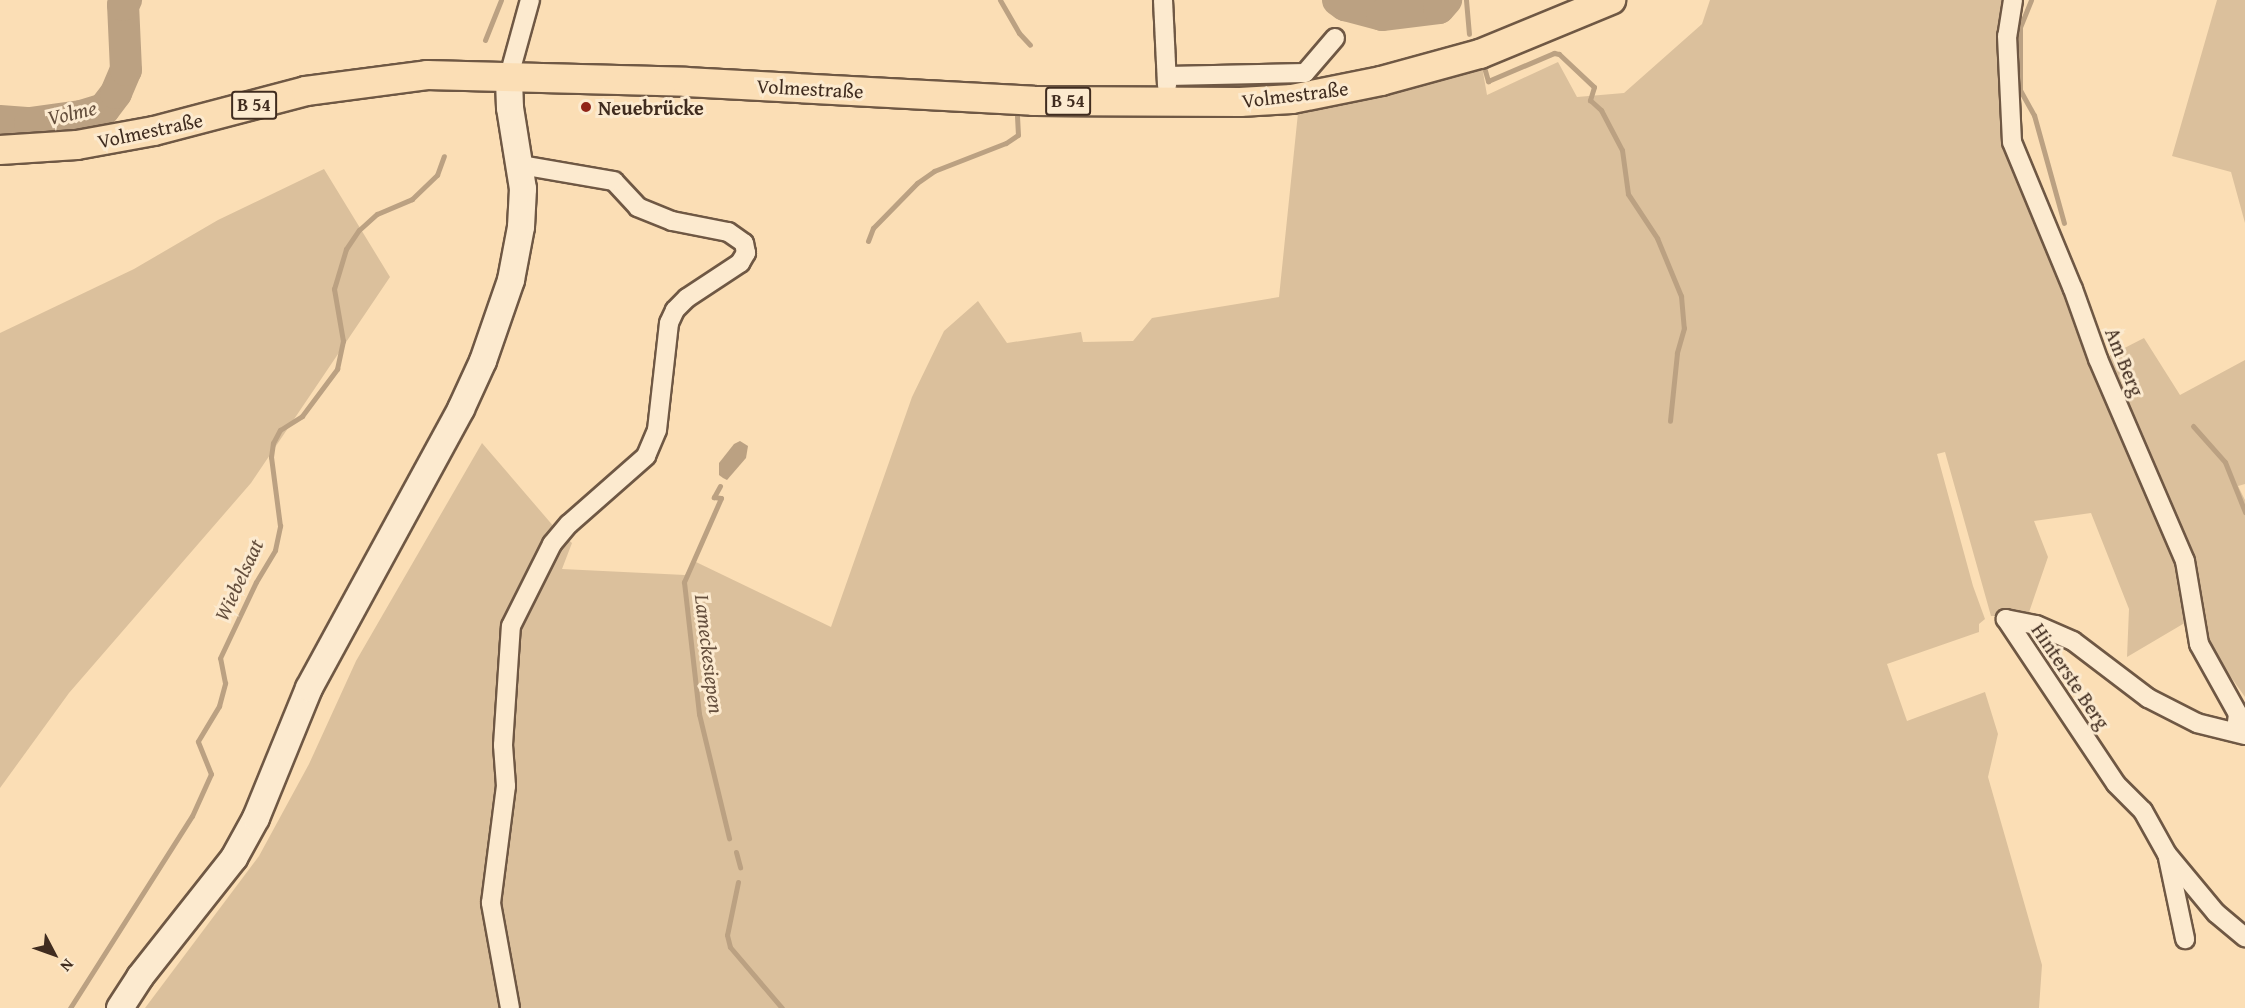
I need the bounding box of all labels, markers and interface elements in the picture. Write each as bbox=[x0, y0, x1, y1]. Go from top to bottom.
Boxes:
street label: Volmestraße bbox=[756, 73, 864, 103]
street label: Volmestraße bbox=[1240, 76, 1350, 112]
road number: B 54 bbox=[1044, 86, 1092, 116]
road number: B 54 bbox=[230, 90, 278, 120]
water label: Volme bbox=[45, 95, 99, 131]
place label: Neuebrücke bbox=[598, 95, 704, 119]
marker: Neuebrücke bbox=[579, 100, 593, 114]
street label: Volmestraße bbox=[95, 107, 205, 153]
street label: Am Berg bbox=[2100, 324, 2150, 400]
water label: Wiebelsaat bbox=[209, 535, 269, 625]
water label: Lameckesiepen bbox=[689, 593, 729, 715]
street label: Hinterste Berg bbox=[2027, 619, 2115, 733]
north arrow bbox=[24, 924, 84, 984]
text: N bbox=[55, 954, 80, 978]

